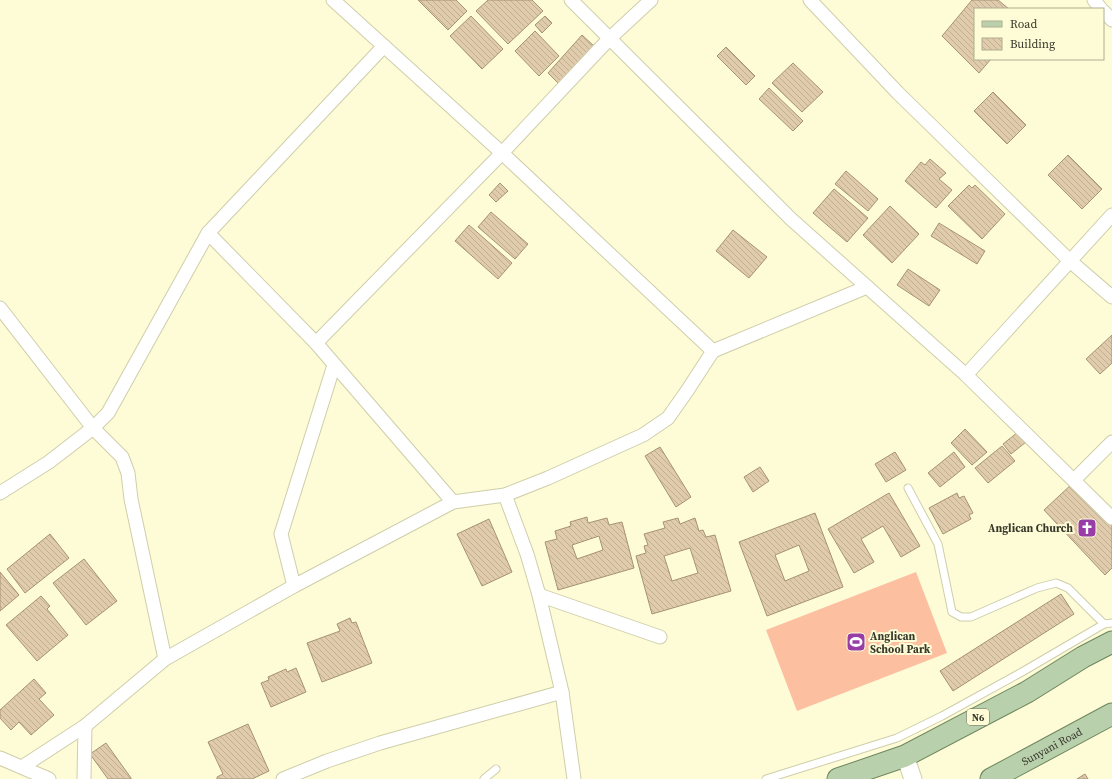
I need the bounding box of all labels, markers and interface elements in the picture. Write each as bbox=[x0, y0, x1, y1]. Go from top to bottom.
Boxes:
legend bbox=[974, 8, 1104, 60]
text: Road bbox=[1010, 16, 1037, 32]
text: Building bbox=[1010, 36, 1055, 52]
church icon: Anglican Church bbox=[1076, 517, 1098, 539]
place label: Anglican Church bbox=[988, 521, 1073, 536]
place label: Anglican School Park bbox=[870, 629, 931, 657]
sports icon: Anglican School Park bbox=[845, 631, 867, 653]
road number: N6 bbox=[967, 709, 989, 725]
street label: Sunyani Road bbox=[1019, 724, 1085, 769]

